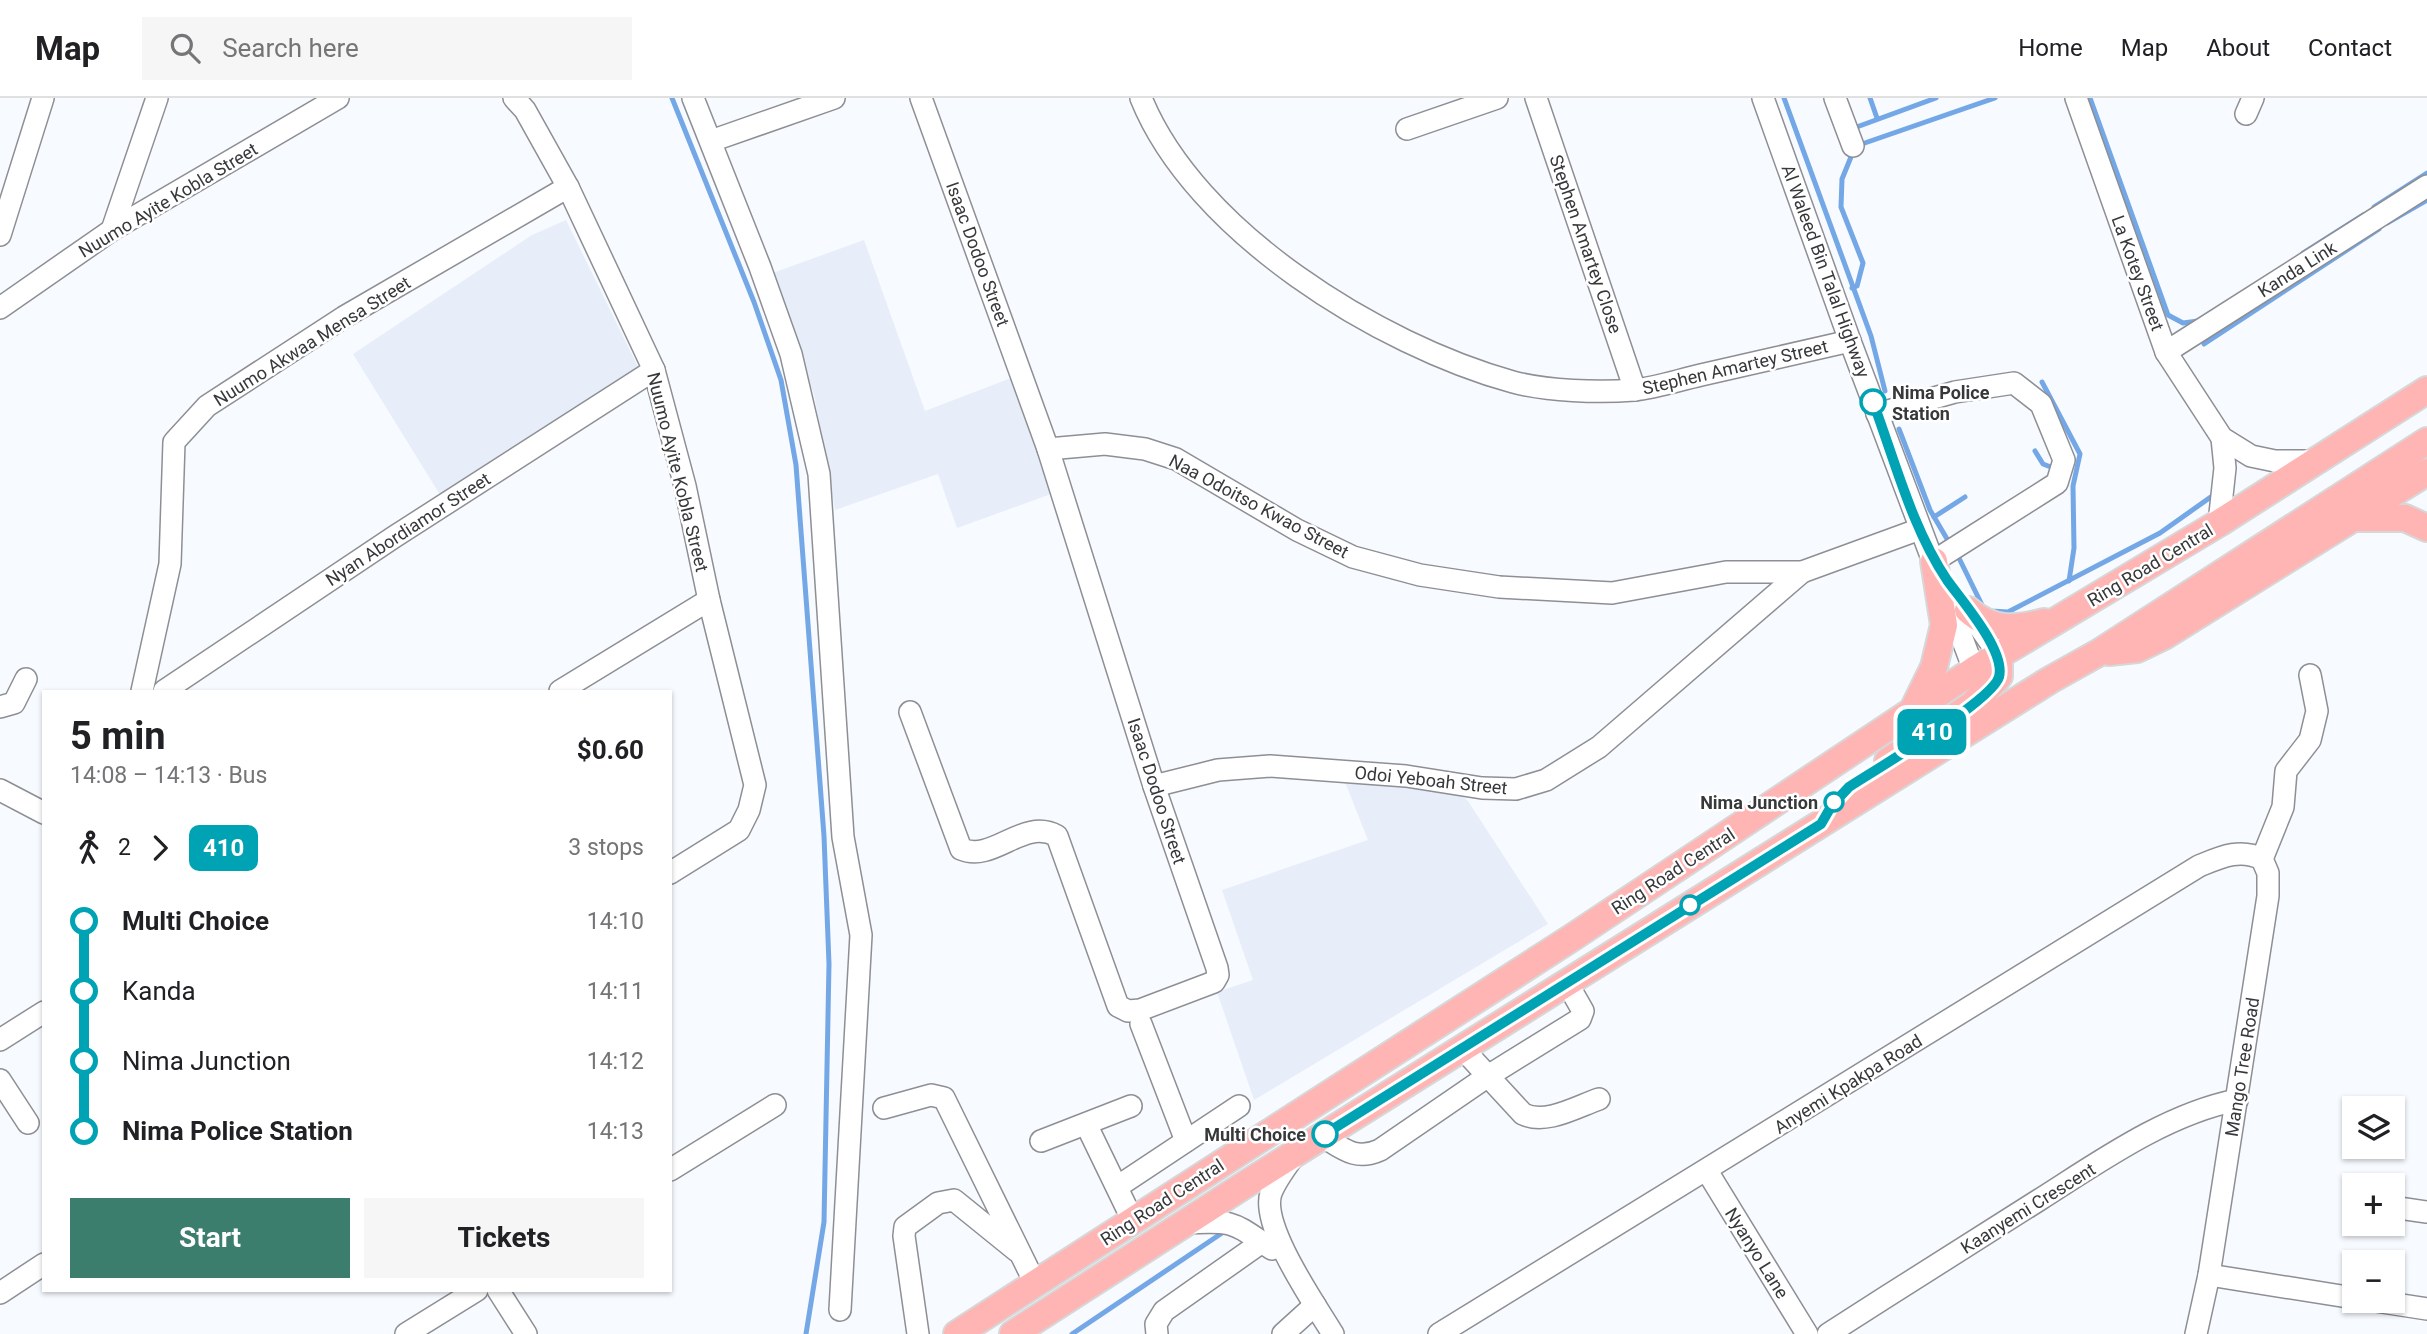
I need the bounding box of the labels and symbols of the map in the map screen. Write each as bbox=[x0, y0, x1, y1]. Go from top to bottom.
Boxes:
street label: Nuumo Ayite Kobla Street bbox=[75, 138, 261, 262]
street label: Stephen Amartey Close bbox=[1546, 152, 1626, 336]
street label: Al Waleed Bin Talal Highway bbox=[1778, 162, 1875, 381]
street label: Isaac Dodoo Street bbox=[942, 179, 1014, 329]
street label: La Kotey Street bbox=[2107, 213, 2169, 334]
street label: Kanda Link bbox=[2254, 236, 2341, 301]
street label: Nuumo Akwaa Mensa Street bbox=[210, 272, 414, 410]
street label: Stephen Amartey Street bbox=[1640, 335, 1830, 399]
street label: Nuumo Ayite Kobla Street bbox=[643, 370, 713, 574]
place label: Nima Police Station bbox=[1892, 382, 1990, 424]
marker: Nima Police Station bbox=[1860, 389, 1886, 415]
street label: Naa Odoitso Kwao Street bbox=[1166, 450, 1352, 562]
street label: Nyan Abordiamor Street bbox=[322, 468, 494, 590]
street label: Ring Road Central bbox=[2083, 519, 2217, 611]
line badge: 410 bbox=[1892, 709, 1972, 755]
street label: Isaac Dodoo Street bbox=[1123, 715, 1191, 867]
street label: Odoi Yeboah Street bbox=[1354, 762, 1509, 798]
place label: Nima Junction bbox=[1700, 792, 1818, 813]
marker: Nima Junction bbox=[1824, 792, 1844, 812]
street label: Ring Road Central bbox=[1607, 823, 1739, 919]
unlabelled marker bbox=[1680, 895, 1700, 915]
street label: Mango Tree Road bbox=[2221, 996, 2263, 1138]
street label: Anyemi Kpakpa Road bbox=[1770, 1030, 1926, 1138]
marker: Multi Choice bbox=[1312, 1121, 1338, 1147]
place label: Multi Choice bbox=[1204, 1124, 1306, 1145]
street label: Ring Road Central bbox=[1096, 1154, 1228, 1250]
street label: Kaanyemi Crescent bbox=[1957, 1158, 2099, 1258]
street label: Nyanyo Lane bbox=[1721, 1204, 1793, 1302]

